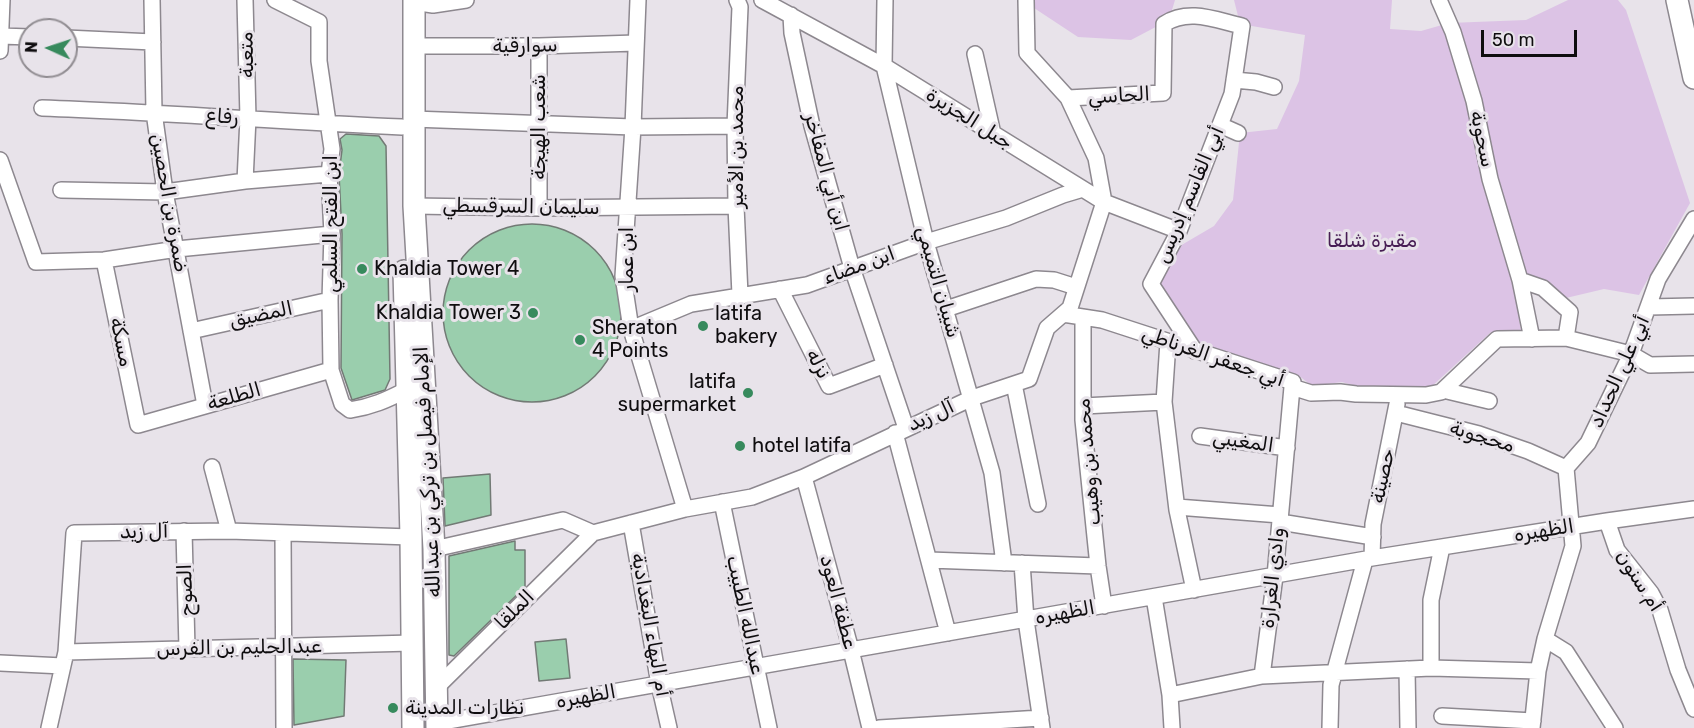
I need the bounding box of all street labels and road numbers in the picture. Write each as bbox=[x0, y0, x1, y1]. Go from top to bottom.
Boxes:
street label: متعبة bbox=[235, 32, 259, 78]
street label: سوارقية bbox=[492, 33, 558, 59]
street label: شعب الهيجة bbox=[527, 74, 551, 180]
street label: الحاسي bbox=[1087, 82, 1151, 110]
street label: جبل الجزيرة bbox=[921, 83, 1017, 155]
street label: محمد بن الأمير bbox=[725, 86, 749, 208]
street label: رفاع bbox=[205, 104, 239, 130]
street label: سحوبة bbox=[1464, 108, 1500, 170]
street label: ابن أبي المفاخر bbox=[799, 110, 853, 234]
street label: أبي القاسم إدريس bbox=[1150, 123, 1230, 267]
street label: ضمرة بن الحصين bbox=[145, 132, 193, 274]
street label: ابن الفتح السلمي bbox=[319, 155, 343, 293]
street label: سليمان السرقسطي bbox=[442, 194, 600, 220]
street label: شيبان التميمي bbox=[911, 223, 965, 341]
street label: ابن عمار bbox=[615, 227, 639, 291]
street label: ابن مضاء bbox=[820, 242, 898, 290]
street label: المضيق bbox=[227, 297, 295, 333]
street label: أبي علي الحداد bbox=[1585, 312, 1655, 432]
street label: مسكة bbox=[104, 315, 138, 369]
street label: أبي جعفر الغرناطي bbox=[1139, 321, 1287, 393]
street label: نزله bbox=[801, 345, 835, 383]
street label: الإمام فيصل بن تركي بن عبدالله bbox=[409, 346, 447, 598]
street label: الطلعة bbox=[204, 378, 264, 416]
street label: آل زيد bbox=[904, 395, 958, 437]
street label: محمد بن وهيب bbox=[1071, 397, 1107, 527]
street label: محجوبة bbox=[1447, 416, 1517, 458]
street label: المغيبي bbox=[1211, 426, 1275, 458]
street label: حصينة bbox=[1366, 447, 1400, 505]
street label: الظهيره bbox=[1512, 514, 1576, 548]
street label: آل زيد bbox=[119, 520, 169, 544]
street label: وادي الغرارة bbox=[1256, 526, 1290, 630]
street label: أم سنون bbox=[1610, 546, 1668, 616]
street label: أم البهاء البغدادية bbox=[626, 551, 674, 699]
street label: عطفة العود bbox=[814, 552, 862, 652]
street label: عبدالله الطبيب bbox=[721, 553, 769, 677]
street label: الصوح bbox=[173, 563, 199, 617]
street label: الملقا bbox=[490, 585, 540, 635]
street label: الظهيره bbox=[1033, 596, 1097, 630]
street label: عبدالحليم بن الفرس bbox=[156, 635, 322, 661]
street label: الظهيره bbox=[554, 680, 618, 714]

